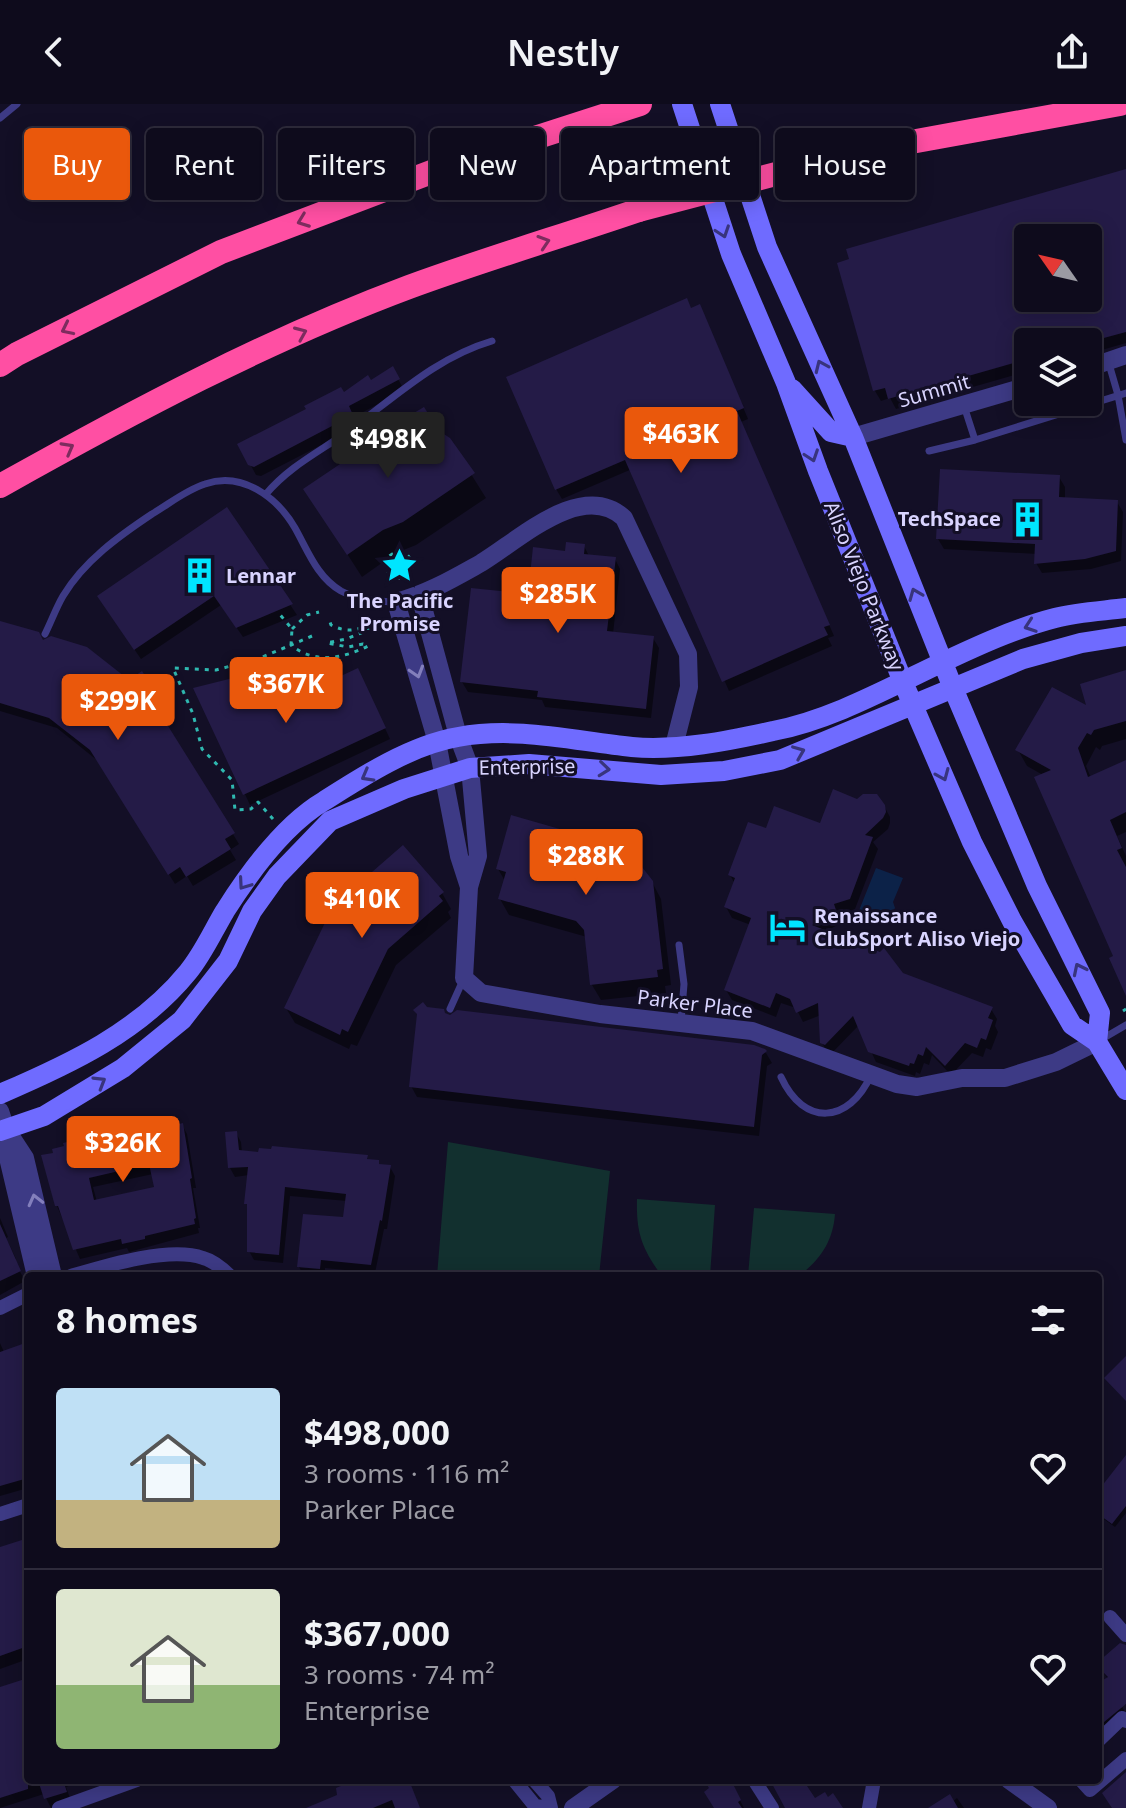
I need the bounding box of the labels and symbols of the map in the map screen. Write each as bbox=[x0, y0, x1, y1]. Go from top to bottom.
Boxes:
one-way arrow bbox=[297, 211, 311, 228]
one-way arrow bbox=[714, 224, 730, 238]
north arrow bbox=[1014, 224, 1102, 312]
one-way arrow bbox=[537, 235, 551, 251]
one-way arrow bbox=[60, 319, 75, 335]
one-way arrow bbox=[293, 326, 307, 342]
one-way arrow bbox=[815, 360, 831, 374]
street label: Summit bbox=[895, 367, 973, 414]
pin: $463K bbox=[625, 407, 737, 475]
pin: $498K bbox=[332, 412, 444, 480]
one-way arrow bbox=[59, 442, 74, 458]
one-way arrow bbox=[803, 449, 819, 463]
street label: Aliso Viejo Parkway bbox=[818, 497, 911, 675]
building icon: TechSpace bbox=[1008, 500, 1046, 538]
place label: TechSpace bbox=[898, 505, 1001, 532]
place icon: The Pacific Promise bbox=[381, 547, 419, 585]
building icon: Lennar bbox=[181, 557, 219, 595]
place label: Lennar bbox=[226, 562, 296, 589]
pin: $285K bbox=[502, 567, 614, 635]
place label: The Pacific Promise bbox=[347, 587, 453, 637]
one-way arrow bbox=[908, 588, 925, 602]
one-way arrow bbox=[1024, 617, 1038, 633]
pin: $367K bbox=[230, 657, 342, 725]
one-way arrow bbox=[408, 665, 424, 679]
pin: $299K bbox=[62, 674, 174, 742]
one-way arrow bbox=[791, 745, 805, 762]
street label: Enterprise bbox=[478, 752, 576, 781]
one-way arrow bbox=[598, 760, 611, 777]
one-way arrow bbox=[361, 766, 376, 782]
one-way arrow bbox=[933, 767, 949, 781]
pin: $288K bbox=[530, 829, 642, 897]
pin: $410K bbox=[306, 872, 418, 940]
one-way arrow bbox=[239, 876, 254, 890]
place label: Renaissance ClubSport Aliso Viejo bbox=[814, 902, 1020, 952]
hotel icon: Renaissance ClubSport Aliso Viejo bbox=[769, 908, 807, 946]
one-way arrow bbox=[1072, 963, 1088, 977]
street label: Parker Place bbox=[636, 983, 754, 1024]
one-way arrow bbox=[91, 1076, 106, 1092]
pin: $326K bbox=[67, 1116, 179, 1184]
one-way arrow bbox=[27, 1194, 44, 1208]

